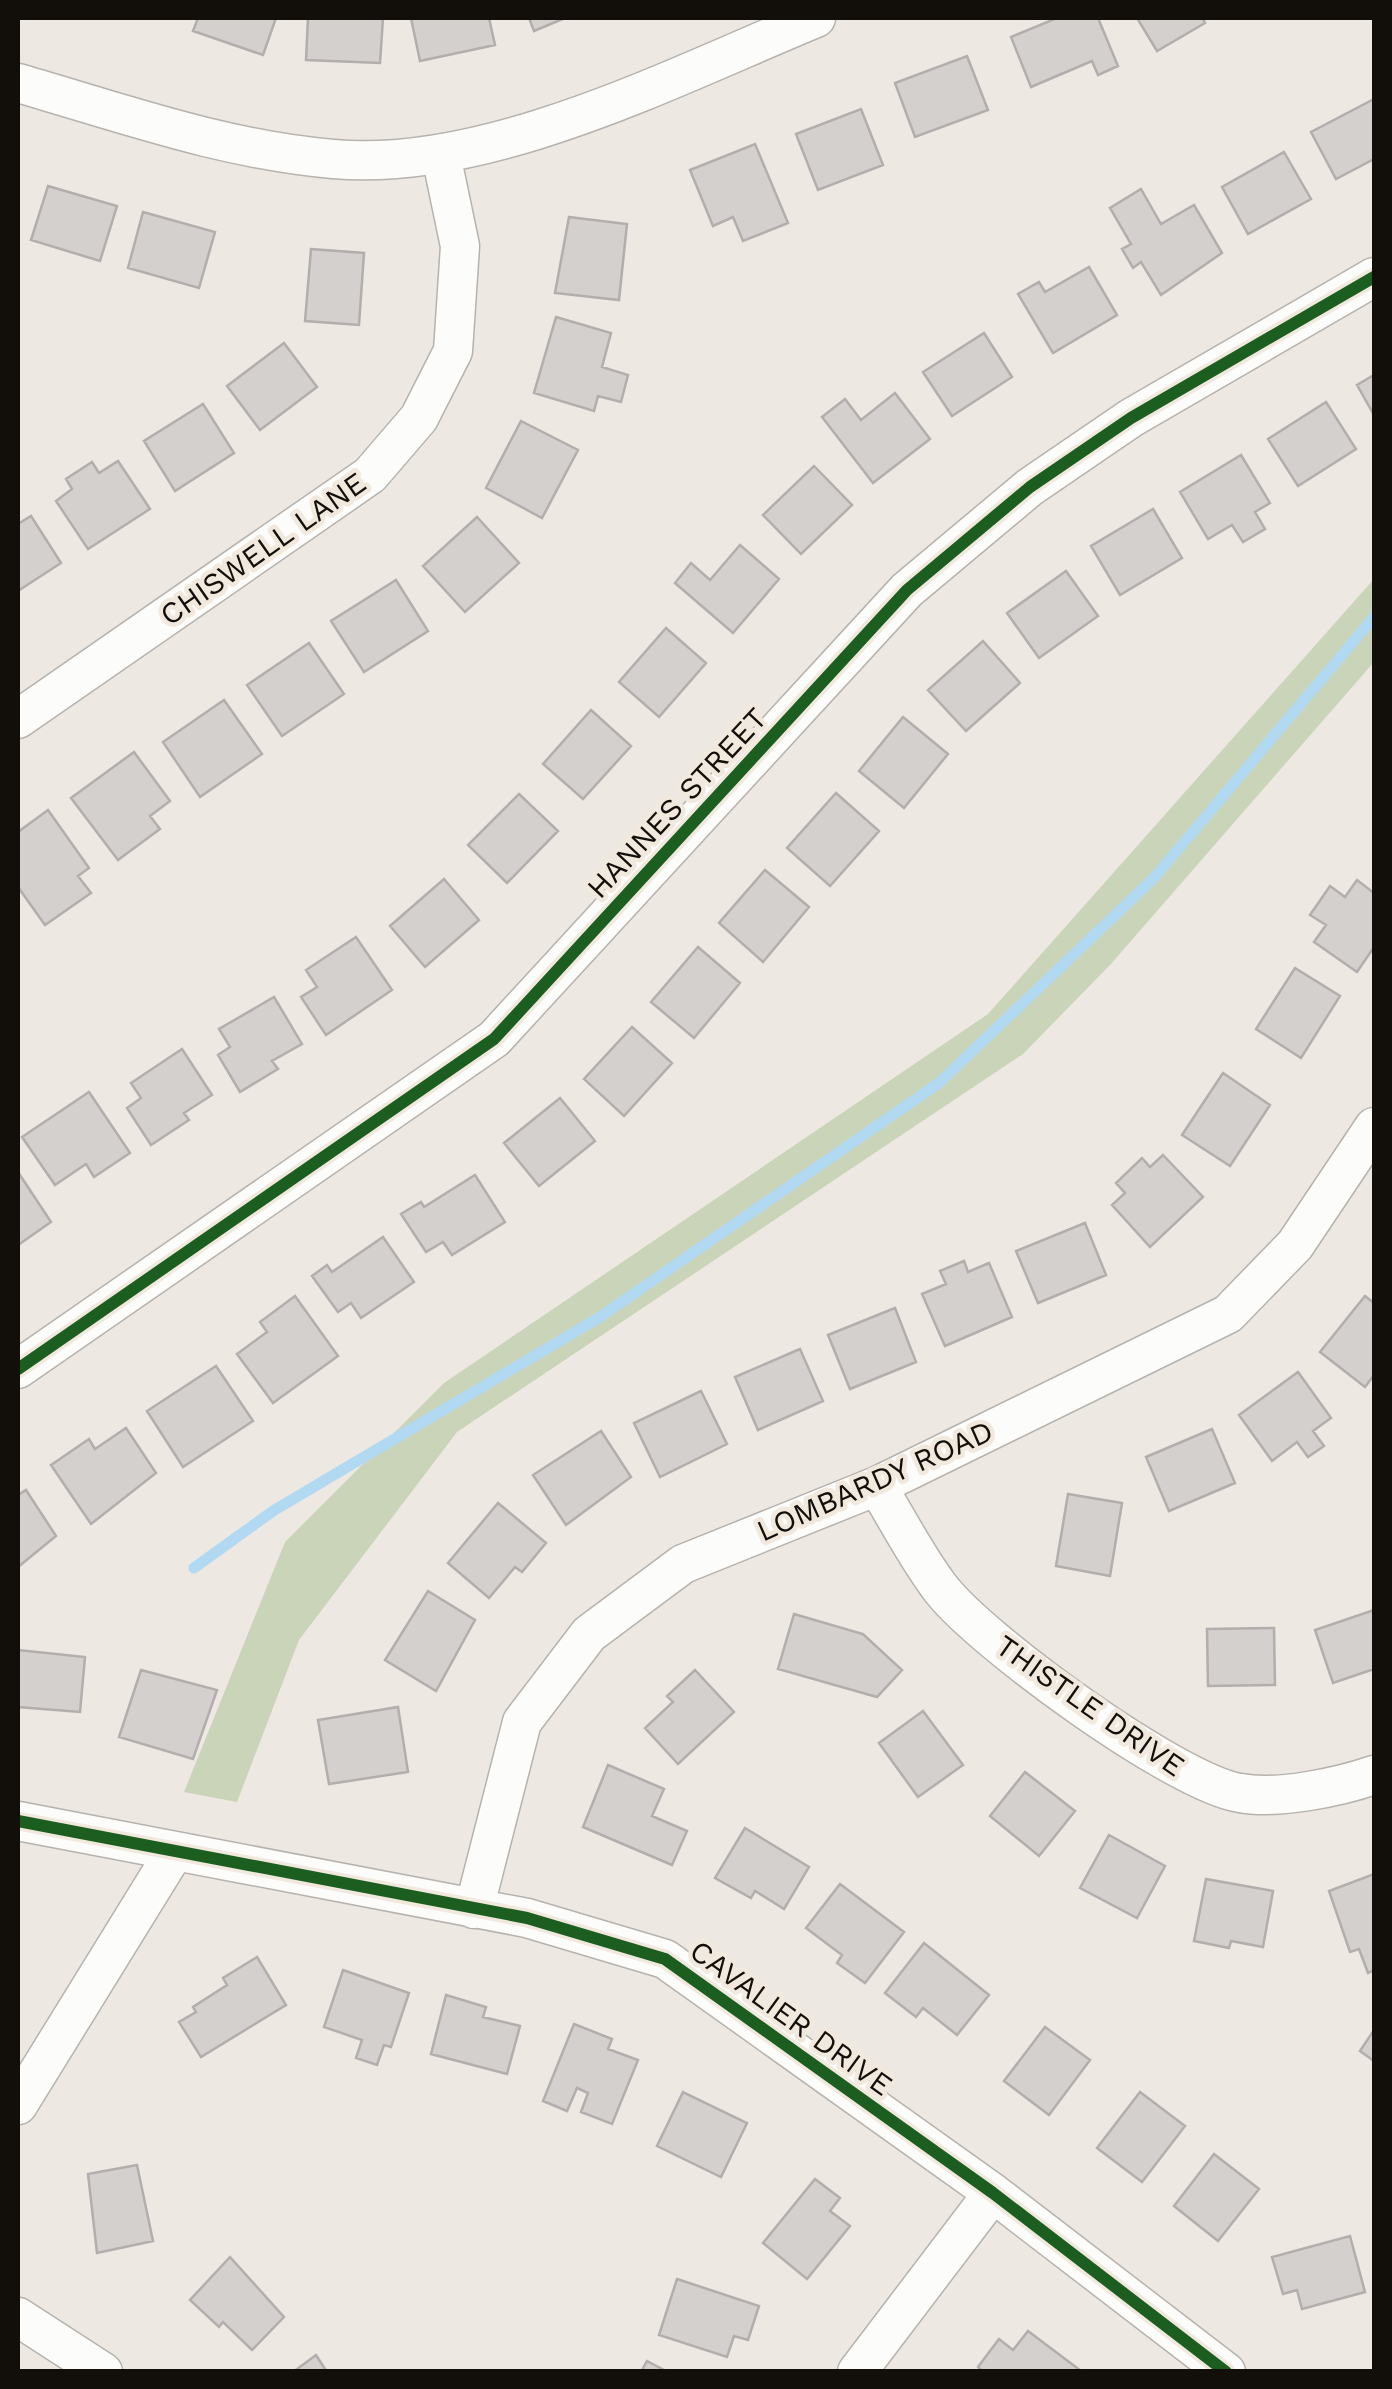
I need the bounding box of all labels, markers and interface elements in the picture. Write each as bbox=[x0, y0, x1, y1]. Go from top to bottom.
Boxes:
street label: CHISWELL LANE bbox=[153, 465, 372, 633]
street label: HANNES STREET bbox=[580, 700, 774, 905]
street label: LOMBARDY ROAD bbox=[751, 1413, 998, 1548]
street label: THISTLE DRIVE bbox=[989, 1628, 1191, 1784]
street label: CAVALIER DRIVE bbox=[683, 1933, 899, 2103]

